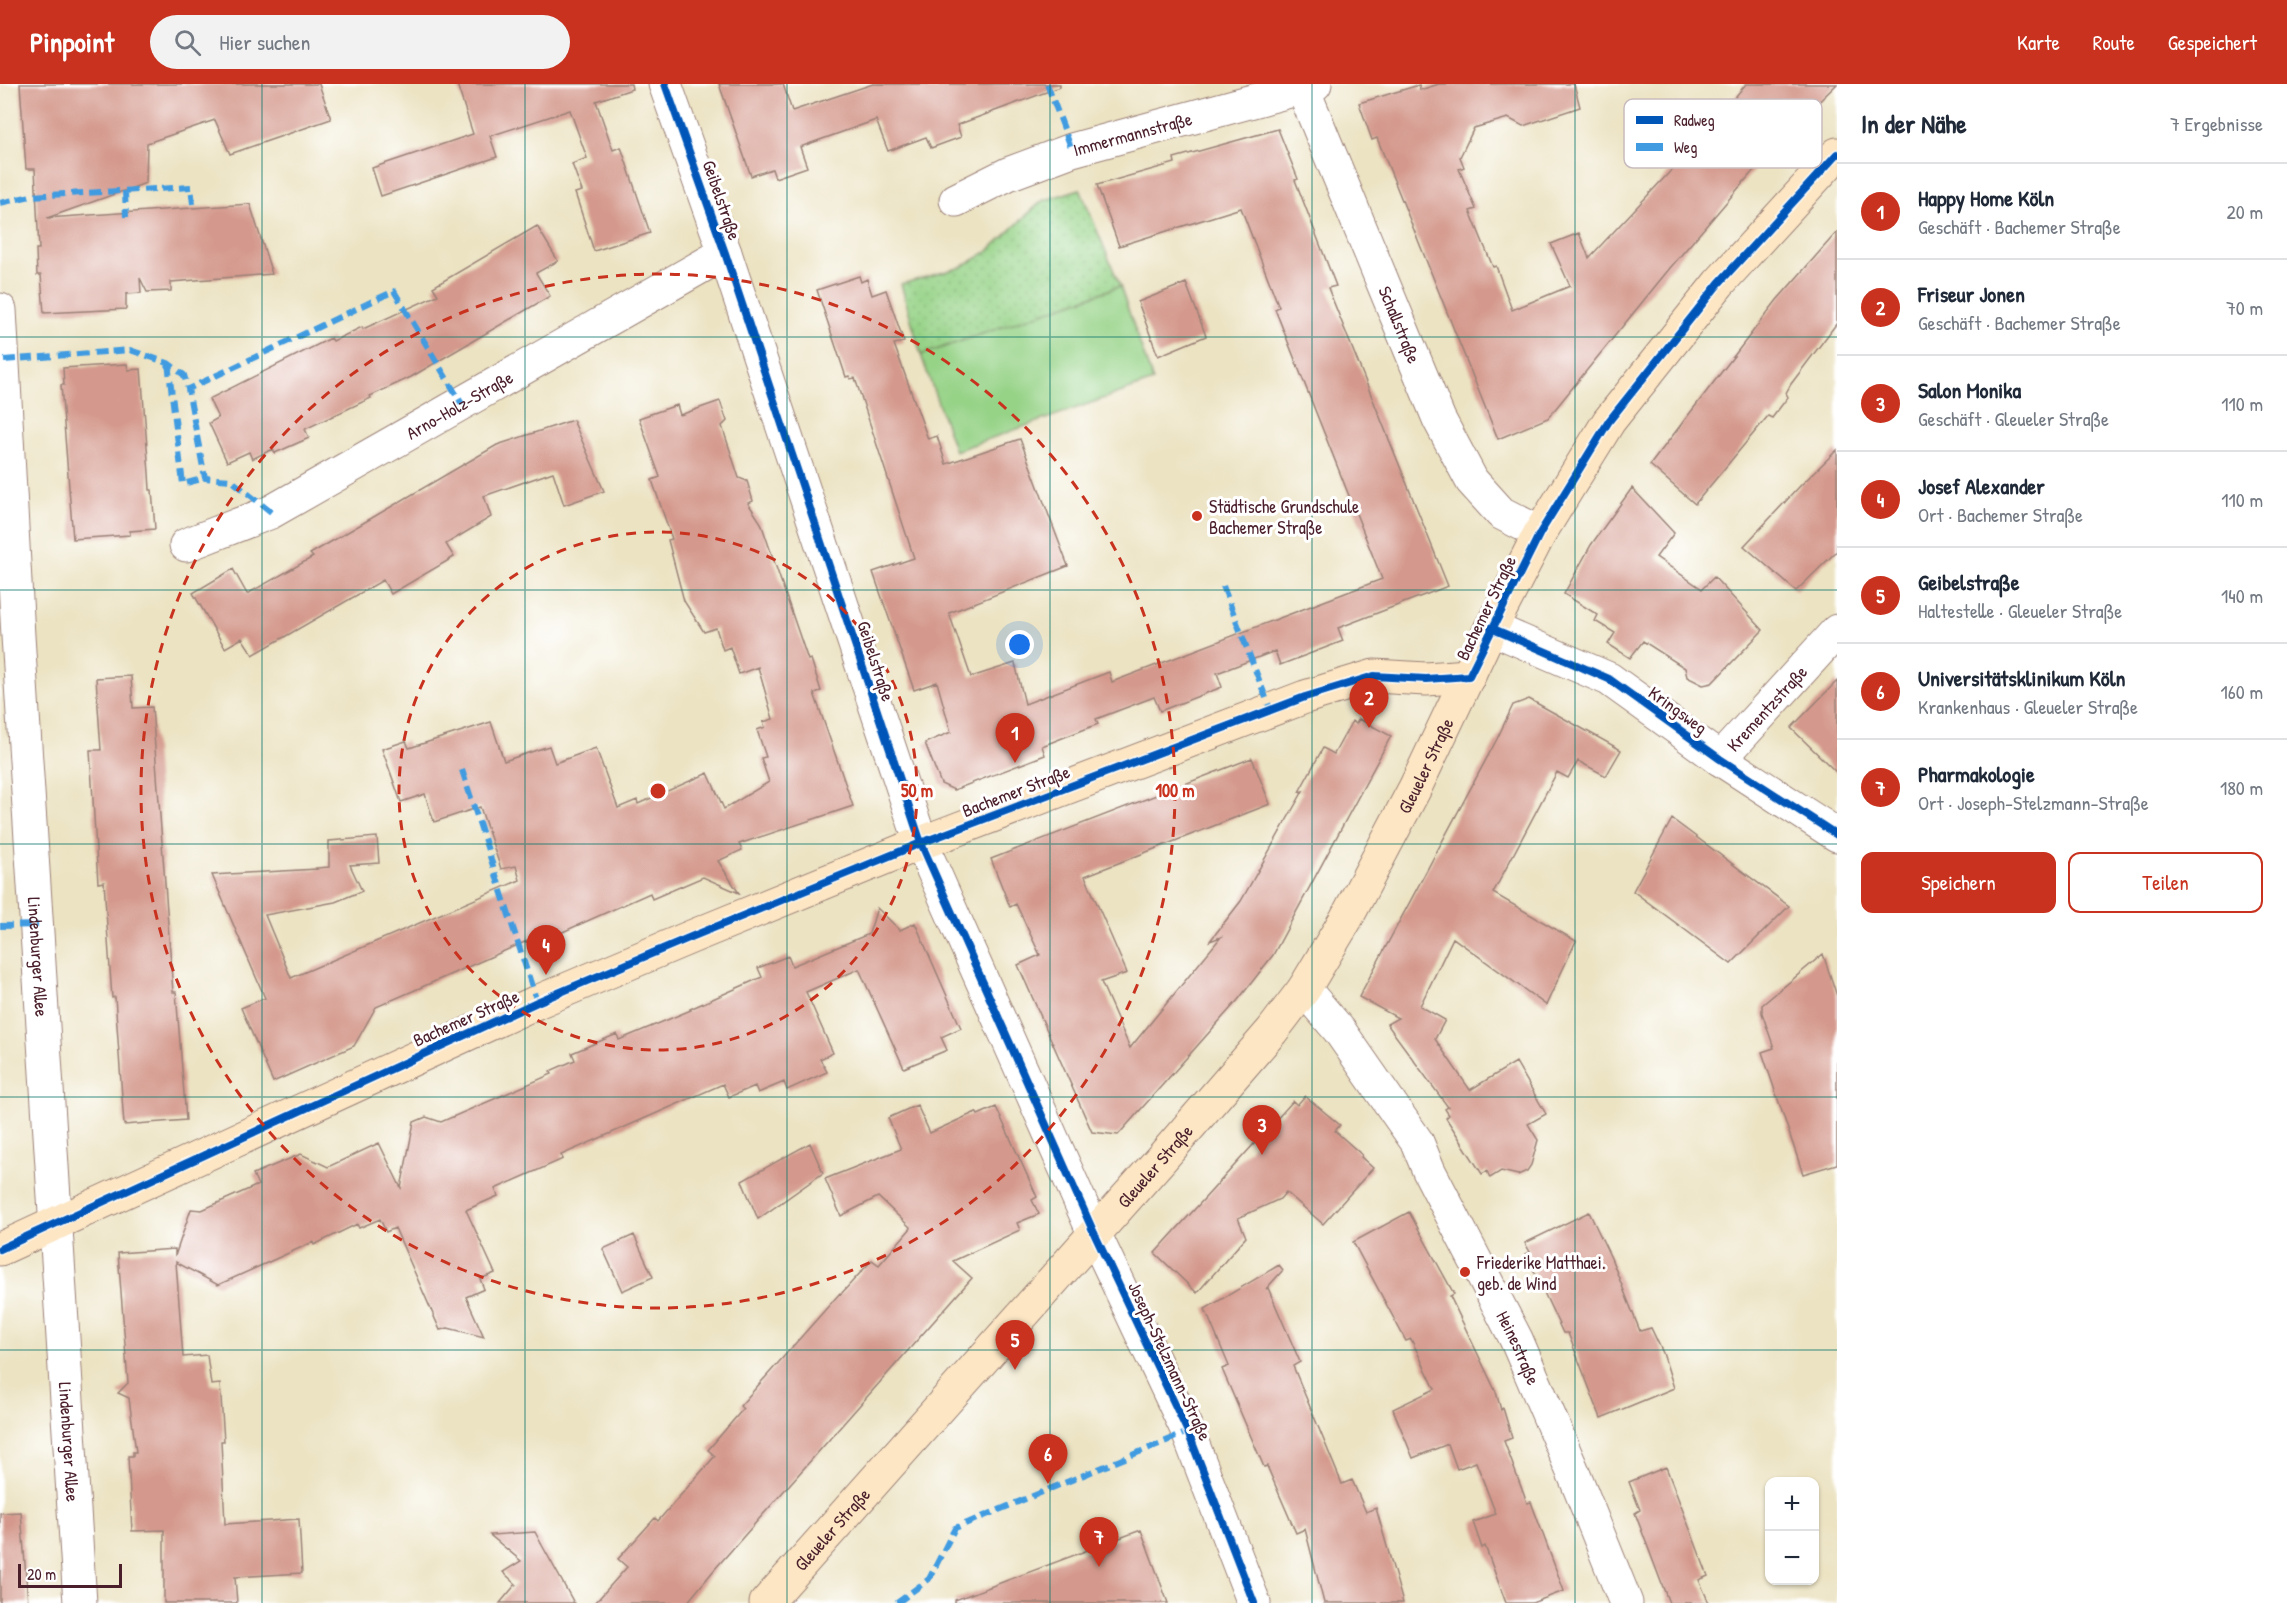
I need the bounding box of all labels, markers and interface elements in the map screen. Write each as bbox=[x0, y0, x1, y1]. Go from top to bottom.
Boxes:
search box bbox=[150, 15, 570, 69]
text: Pinpoint bbox=[30, 23, 114, 61]
icon: search bbox=[171, 26, 204, 59]
text: Hier suchen bbox=[219, 27, 311, 57]
text: Karte bbox=[2017, 28, 2060, 57]
text: Route bbox=[2093, 28, 2135, 57]
text: Gespeichert bbox=[2168, 28, 2257, 57]
legend bbox=[1624, 99, 1822, 168]
street label: Immermannstraße bbox=[1070, 106, 1195, 162]
text: In der Nähe bbox=[1861, 106, 1967, 141]
text: Radweg bbox=[1674, 109, 1715, 131]
text: 7 Ergebnisse bbox=[2170, 110, 2263, 137]
text: Weg bbox=[1674, 136, 1697, 158]
street label: Geibelstraße bbox=[697, 157, 747, 243]
text: Happy Home Köln bbox=[1918, 183, 2054, 213]
text: 1 bbox=[1877, 198, 1884, 225]
text: 20 m bbox=[2226, 198, 2263, 225]
text: Geschäft · Bachemer Straße bbox=[1918, 213, 2121, 240]
text: Friseur Jonen bbox=[1918, 279, 2025, 309]
street label: Schallstraße bbox=[1373, 282, 1427, 367]
text: 2 bbox=[1876, 294, 1885, 321]
text: 70 m bbox=[2226, 294, 2263, 321]
text: Geschäft · Bachemer Straße bbox=[1918, 309, 2121, 336]
street label: Arno-Holz-Straße bbox=[401, 364, 517, 445]
text: Salon Monika bbox=[1918, 375, 2021, 405]
text: 3 bbox=[1876, 390, 1885, 417]
text: 110 m bbox=[2221, 390, 2263, 417]
text: Geschäft · Gleueler Straße bbox=[1918, 405, 2109, 432]
text: Josef Alexander bbox=[1918, 471, 2045, 501]
text: 4 bbox=[1877, 486, 1884, 513]
text: 110 m bbox=[2221, 486, 2263, 513]
place label: Städtische Grundschule Bachemer Straße bbox=[1209, 494, 1359, 540]
text: Ort · Bachemer Straße bbox=[1918, 501, 2083, 528]
marker: Städtische Grundschule Bachemer Straße bbox=[1190, 509, 1204, 523]
street label: Bachemer Straße bbox=[1450, 552, 1522, 664]
text: Geibelstraße bbox=[1918, 567, 2019, 597]
text: 5 bbox=[1876, 582, 1885, 609]
text: 140 m bbox=[2221, 582, 2263, 609]
text: Haltestelle · Gleueler Straße bbox=[1918, 597, 2122, 624]
street label: Geibelstraße bbox=[851, 618, 901, 704]
your location bbox=[1005, 630, 1034, 659]
street label: Krementzstraße bbox=[1721, 659, 1813, 757]
text: Universitätsklinikum Köln bbox=[1918, 663, 2126, 693]
pin: 2 bbox=[1350, 678, 1388, 728]
text: 6 bbox=[1877, 678, 1884, 705]
text: 160 m bbox=[2221, 678, 2263, 705]
street label: Kringsweg bbox=[1644, 680, 1712, 740]
text: Krankenhaus · Gleueler Straße bbox=[1918, 693, 2138, 720]
pin: 1 bbox=[996, 714, 1034, 763]
street label: Gleueler Straße bbox=[1391, 714, 1459, 818]
street label: Bachemer Straße bbox=[959, 759, 1073, 823]
text: Pharmakologie bbox=[1918, 759, 2035, 789]
text: 7 bbox=[1876, 774, 1885, 801]
text: 180 m bbox=[2220, 774, 2263, 801]
text: 50 m bbox=[901, 778, 933, 803]
text: 100 m bbox=[1155, 778, 1195, 803]
centre of rings bbox=[648, 781, 668, 801]
text: Ort · Joseph-Stelzmann-Straße bbox=[1918, 789, 2149, 816]
button: Speichern bbox=[1861, 852, 2056, 913]
button: Teilen bbox=[2068, 852, 2263, 913]
street label: Lindenburger Allee bbox=[22, 896, 55, 1018]
pin: 4 bbox=[526, 926, 566, 975]
street label: Bachemer Straße bbox=[409, 983, 523, 1053]
pin: 3 bbox=[1242, 1106, 1282, 1155]
street label: Gleueler Straße bbox=[1111, 1119, 1198, 1213]
place label: Friederike Matthaei. geb. de Wind bbox=[1476, 1250, 1606, 1296]
marker: Friederike Matthaei. geb. de Wind bbox=[1458, 1265, 1472, 1279]
street label: Joseph-Stelzmann-Straße bbox=[1122, 1277, 1218, 1445]
street label: Heinestraße bbox=[1491, 1306, 1547, 1388]
pin: 5 bbox=[996, 1320, 1034, 1370]
street label: Lindenburger Allee bbox=[53, 1381, 86, 1503]
pin: 6 bbox=[1028, 1434, 1068, 1484]
map controls bbox=[1765, 1477, 1819, 1585]
button: + bbox=[1765, 1477, 1819, 1531]
street label: Gleueler Straße bbox=[788, 1482, 875, 1576]
pin: 7 bbox=[1080, 1518, 1118, 1567]
button: − bbox=[1765, 1531, 1819, 1585]
scale bar bbox=[18, 1561, 122, 1588]
text: 20 m bbox=[27, 1563, 56, 1585]

